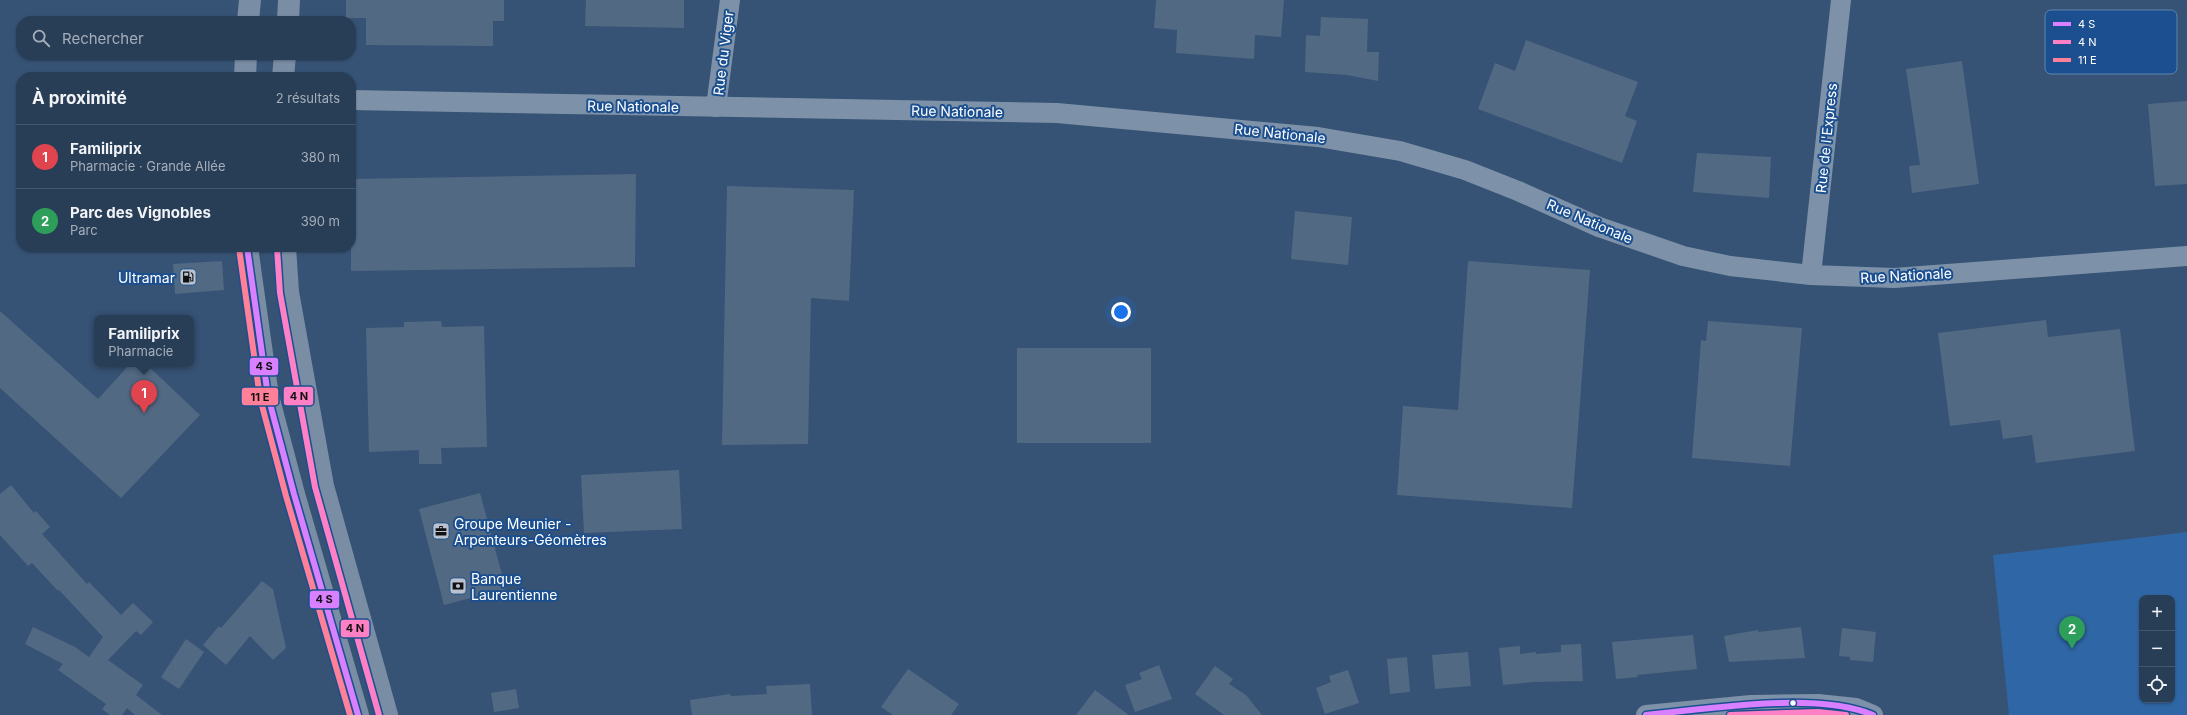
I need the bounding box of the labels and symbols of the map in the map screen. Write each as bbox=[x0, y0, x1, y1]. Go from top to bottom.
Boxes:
street label: Rue du Viger bbox=[709, 10, 737, 96]
legend bbox=[2045, 10, 2177, 74]
text: 4 S bbox=[2078, 17, 2095, 31]
text: 4 N bbox=[2078, 35, 2097, 49]
text: 11 E bbox=[2078, 53, 2097, 67]
street label: Rue de l'Express bbox=[1812, 82, 1840, 194]
street label: Rue Nationale bbox=[587, 97, 679, 115]
street label: Rue Nationale bbox=[911, 102, 1003, 120]
street label: Rue Nationale bbox=[1233, 120, 1327, 146]
street label: Rue Nationale bbox=[1544, 195, 1636, 247]
street label: Rue Nationale bbox=[1860, 264, 1952, 286]
fuel station icon: Ultramar bbox=[178, 267, 198, 287]
place label: Ultramar bbox=[118, 269, 175, 286]
your location bbox=[1111, 302, 1131, 322]
line badge: 4 S bbox=[249, 357, 279, 376]
text: 4 S bbox=[255, 359, 273, 373]
pin: 1 bbox=[131, 380, 157, 413]
line badge: 4 N bbox=[283, 386, 314, 406]
line badge: 11 E bbox=[241, 387, 279, 406]
text: 4 N bbox=[290, 389, 308, 403]
text: 11 E bbox=[251, 390, 270, 404]
place label: Groupe Meunier - Arpenteurs-Géomètres bbox=[454, 515, 607, 548]
office icon: Groupe Meunier - Arpenteurs-Géomètres bbox=[431, 521, 451, 541]
place label: Banque Laurentienne bbox=[471, 570, 557, 603]
bank icon: Banque Laurentienne bbox=[448, 576, 468, 596]
line badge: 4 S bbox=[309, 590, 340, 609]
text: 4 S bbox=[315, 592, 333, 606]
pin: 2 bbox=[2059, 616, 2085, 649]
line badge: 4 N bbox=[340, 619, 370, 638]
text: 4 N bbox=[346, 621, 364, 635]
unlabelled marker bbox=[1788, 698, 1798, 708]

